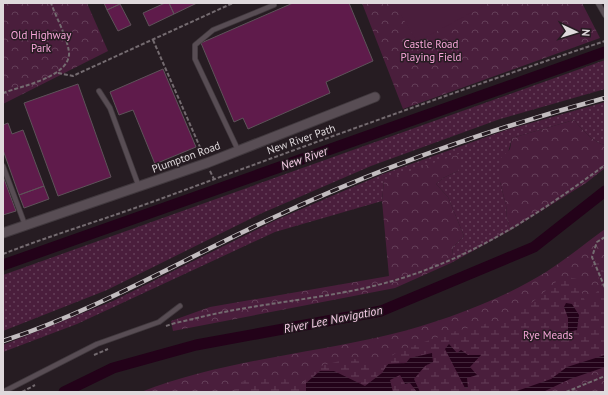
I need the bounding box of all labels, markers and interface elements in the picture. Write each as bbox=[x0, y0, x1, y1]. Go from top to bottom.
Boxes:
north arrow bbox=[556, 12, 596, 52]
park label: Old Highway Park bbox=[11, 28, 72, 55]
text: N bbox=[579, 29, 593, 37]
park label: Castle Road Playing Field bbox=[400, 37, 462, 64]
street label: New River Path bbox=[265, 121, 337, 157]
street label: Plumpton Road bbox=[150, 138, 222, 176]
water label: New River bbox=[278, 143, 330, 173]
water label: River Lee Navigation bbox=[282, 302, 384, 336]
park label: Rye Meads bbox=[523, 328, 573, 342]

